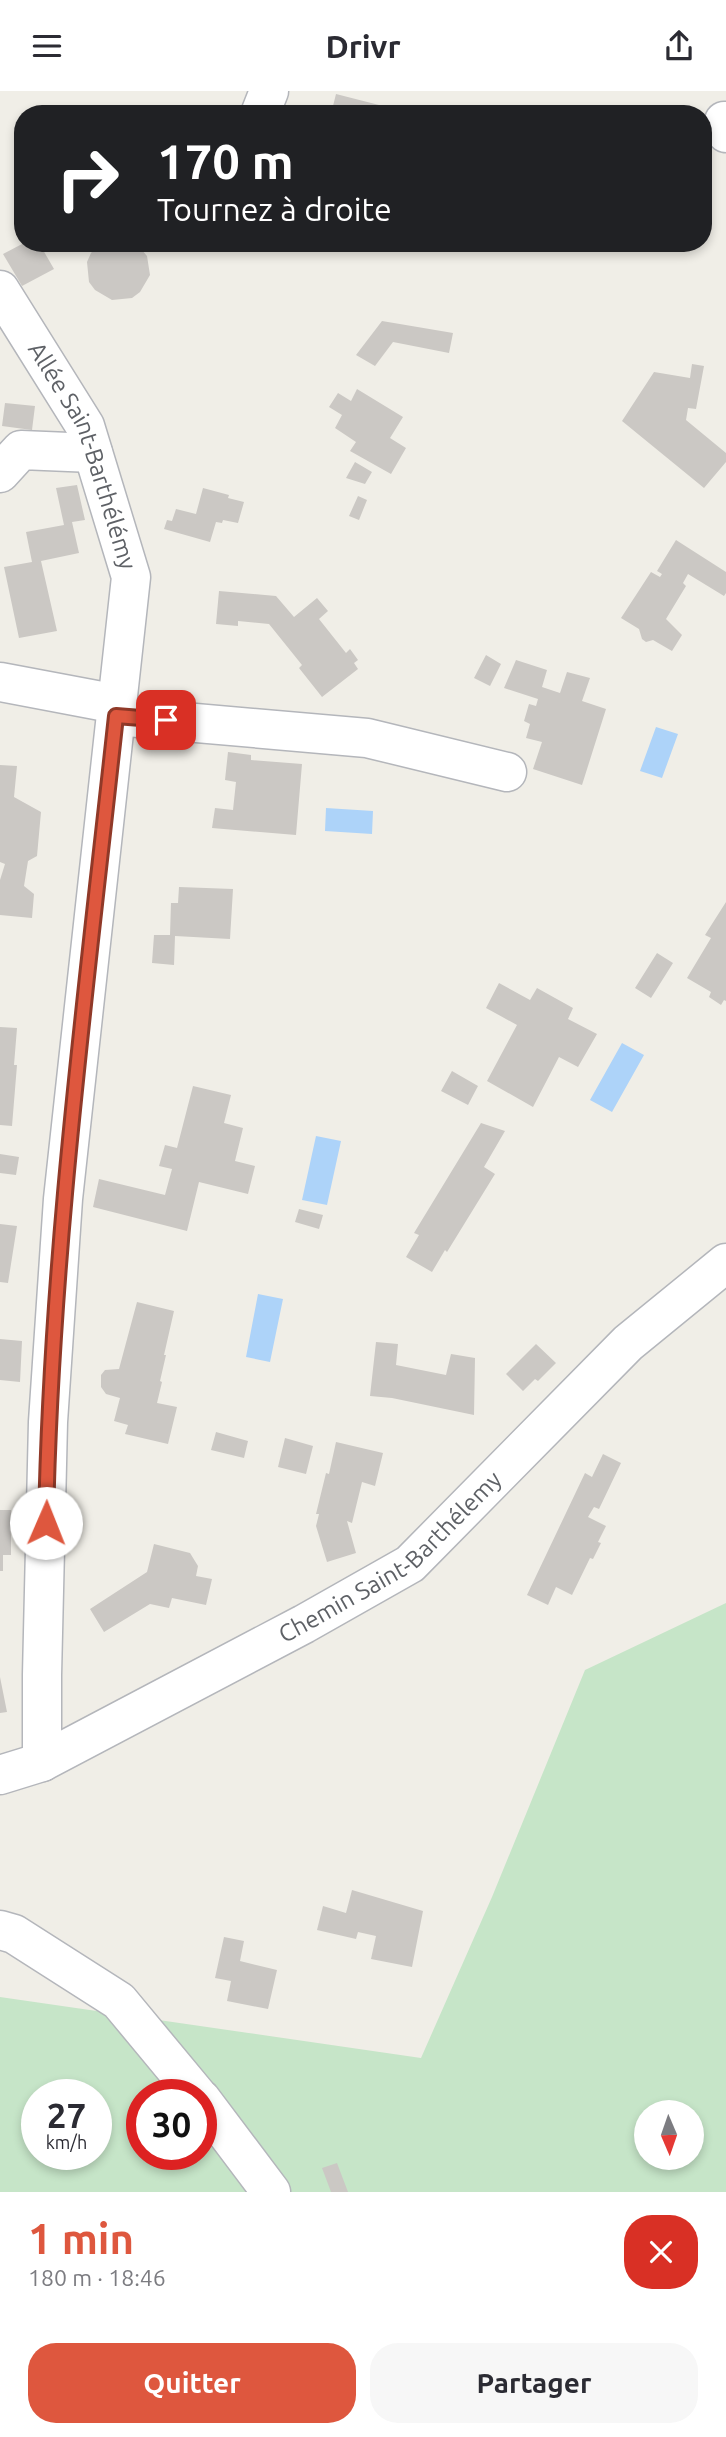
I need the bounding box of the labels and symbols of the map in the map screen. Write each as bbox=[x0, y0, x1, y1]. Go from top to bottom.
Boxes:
street label: Allée Saint-Barthélémy bbox=[23, 337, 142, 573]
pin bbox=[136, 690, 196, 750]
street label: Chemin Saint-Barthélemy bbox=[274, 1465, 507, 1648]
position arrow bbox=[9, 1486, 83, 1560]
speed limit sign: 30 bbox=[126, 2079, 217, 2170]
north arrow bbox=[634, 2100, 704, 2170]

